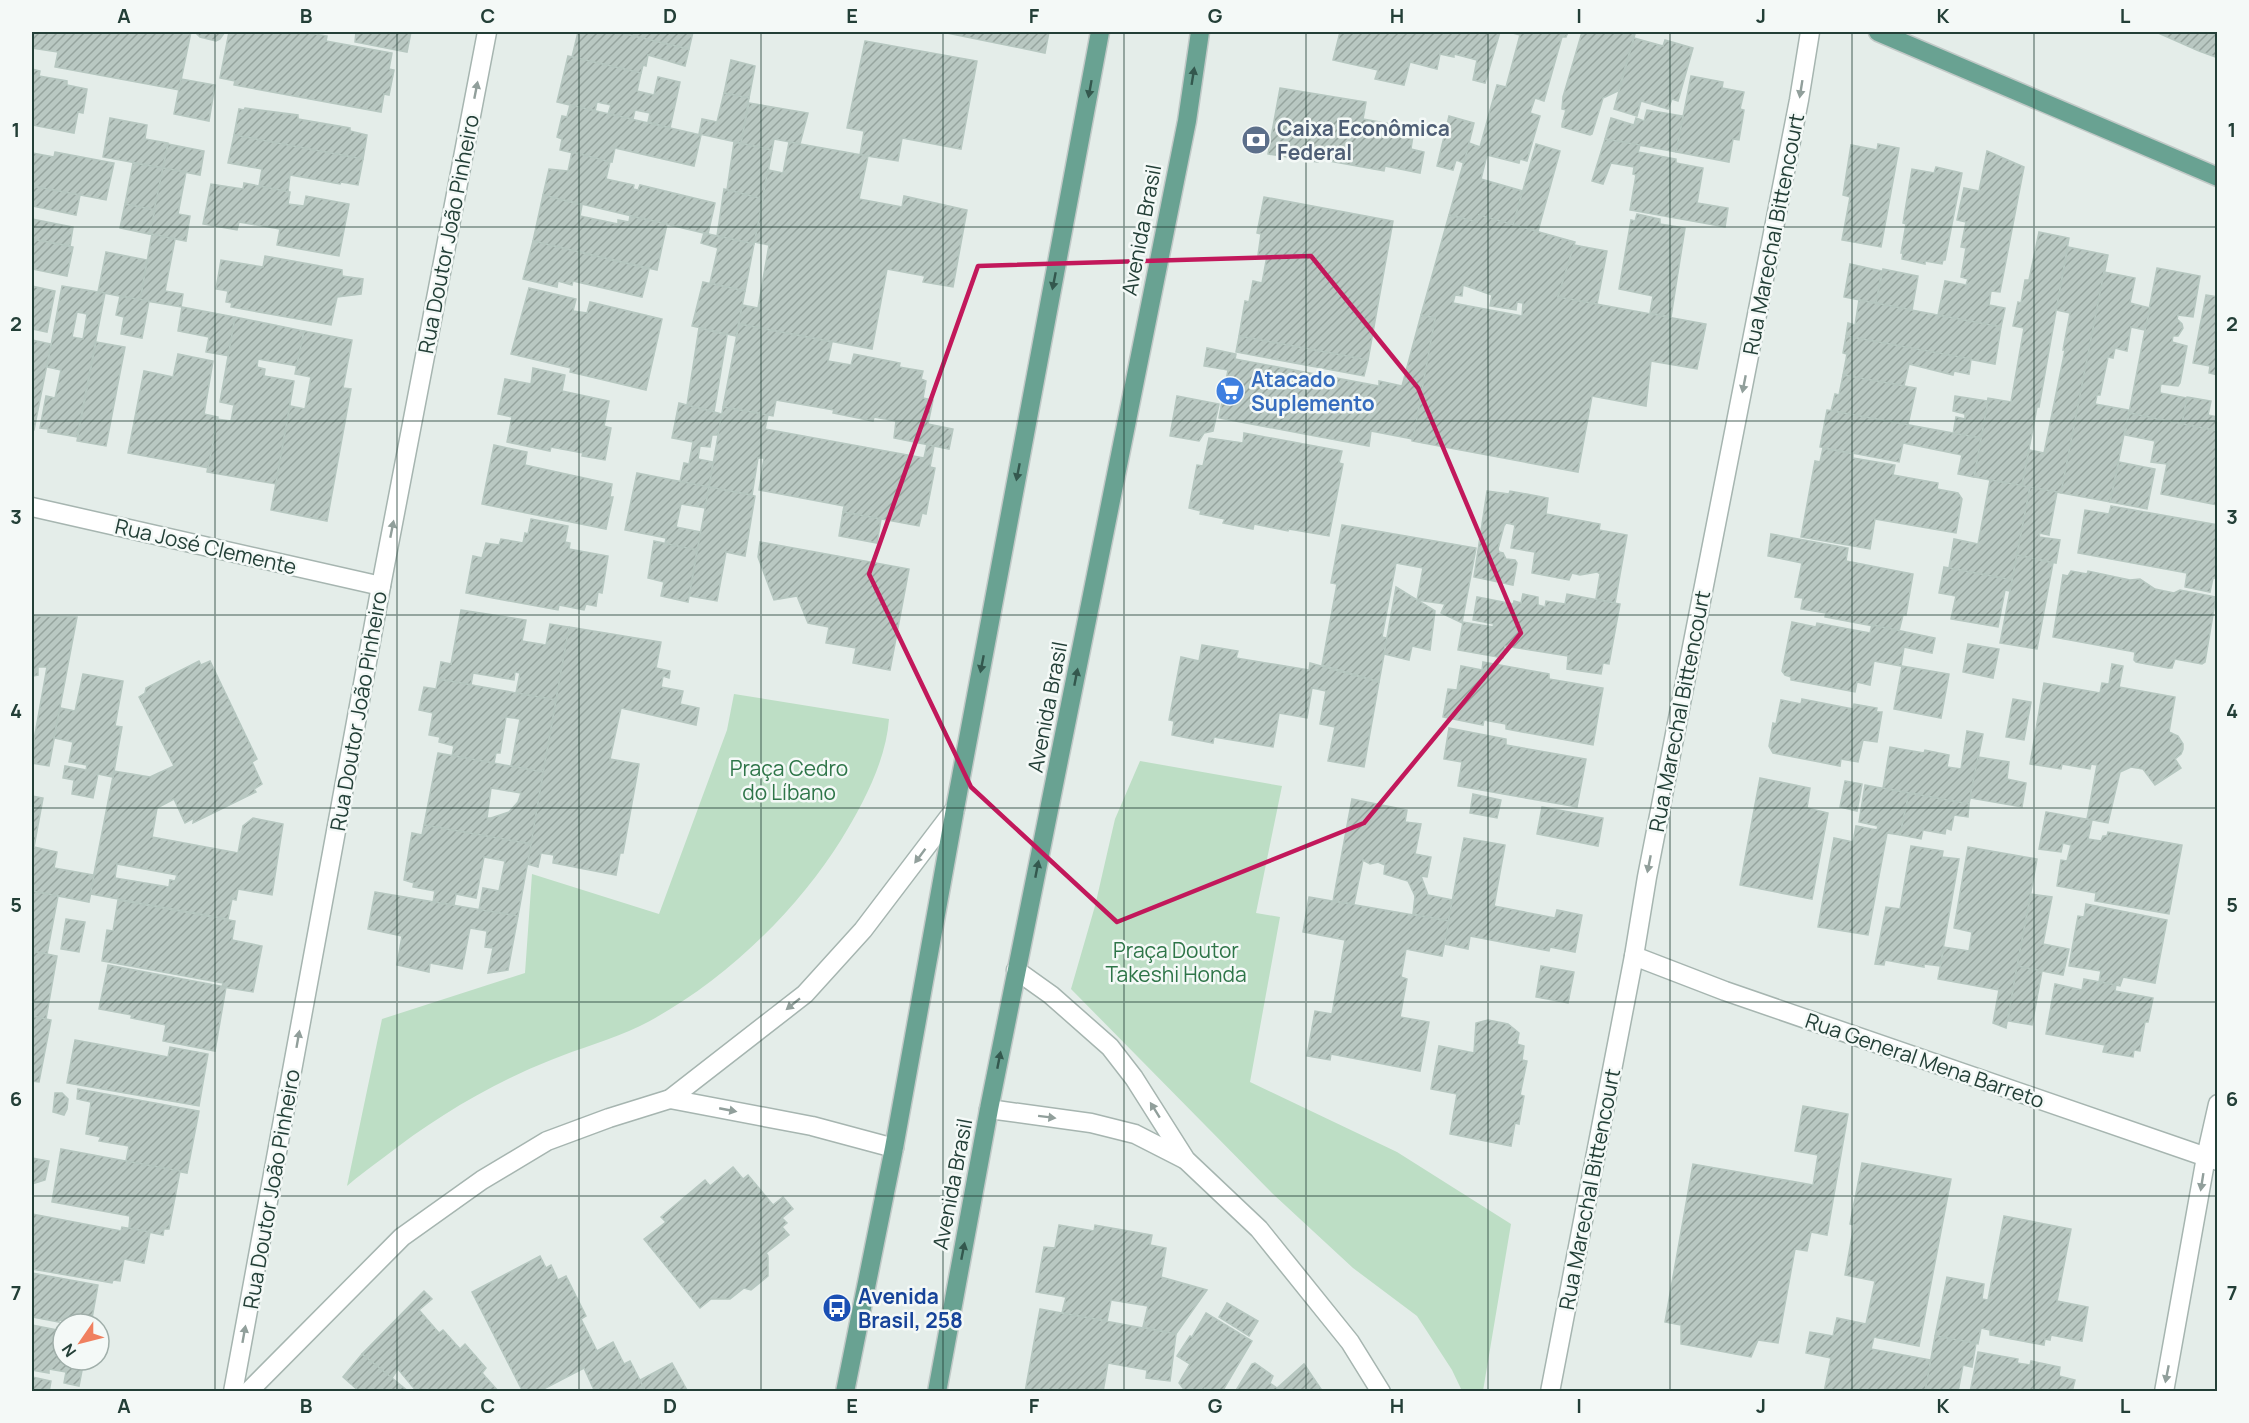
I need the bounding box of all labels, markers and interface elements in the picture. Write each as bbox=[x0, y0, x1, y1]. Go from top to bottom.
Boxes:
text: A bbox=[117, 2, 131, 29]
text: B bbox=[300, 2, 313, 29]
text: C bbox=[481, 2, 495, 29]
text: D bbox=[663, 2, 677, 29]
text: E bbox=[846, 2, 858, 29]
text: F bbox=[1029, 2, 1040, 29]
text: G bbox=[1208, 2, 1223, 29]
text: H bbox=[1390, 2, 1404, 29]
text: I bbox=[1576, 2, 1582, 29]
text: J bbox=[1756, 2, 1766, 29]
text: K bbox=[1937, 2, 1950, 29]
text: L bbox=[2120, 2, 2131, 29]
one-way arrow bbox=[1189, 67, 1198, 86]
one-way arrow bbox=[472, 80, 481, 99]
one-way arrow bbox=[1085, 80, 1094, 99]
one-way arrow bbox=[1796, 80, 1805, 99]
street label: Rua Marechal Bittencourt bbox=[1736, 111, 1810, 357]
street label: Rua Doutor João Pinheiro bbox=[411, 112, 485, 356]
place label: Caixa Econômica Federal bbox=[1277, 114, 1450, 166]
text: 1 bbox=[12, 116, 20, 143]
text: 1 bbox=[2228, 116, 2236, 143]
bank icon: Caixa Econômica Federal bbox=[1240, 124, 1272, 156]
street label: Avenida Brasil bbox=[1115, 162, 1167, 298]
one-way arrow bbox=[1049, 271, 1058, 290]
text: 2 bbox=[10, 310, 22, 337]
text: 2 bbox=[2226, 310, 2238, 337]
place label: Atacado Suplemento bbox=[1251, 365, 1375, 417]
one-way arrow bbox=[1739, 374, 1748, 393]
supermarket icon: Atacado Suplemento bbox=[1214, 375, 1246, 407]
one-way arrow bbox=[1014, 463, 1023, 482]
text: 3 bbox=[10, 503, 22, 530]
text: 3 bbox=[2226, 503, 2238, 530]
street label: Rua José Clemente bbox=[112, 511, 300, 581]
one-way arrow bbox=[388, 519, 397, 538]
street label: Rua Marechal Bittencourt bbox=[1642, 588, 1716, 834]
street label: Rua Doutor João Pinheiro bbox=[323, 589, 393, 833]
street label: Avenida Brasil bbox=[1021, 639, 1073, 775]
one-way arrow bbox=[978, 655, 987, 674]
one-way arrow bbox=[1072, 668, 1081, 687]
text: 4 bbox=[10, 697, 22, 724]
text: 4 bbox=[2226, 697, 2238, 724]
park label: Praça Cedro do Líbano bbox=[730, 754, 848, 806]
one-way arrow bbox=[914, 848, 926, 863]
one-way arrow bbox=[1644, 854, 1653, 873]
one-way arrow bbox=[1033, 859, 1042, 878]
text: 5 bbox=[10, 891, 22, 918]
text: 5 bbox=[2226, 891, 2238, 918]
park label: Praça Doutor Takeshi Honda bbox=[1105, 936, 1247, 988]
one-way arrow bbox=[786, 997, 801, 1009]
street label: Rua General Mena Barreto bbox=[1802, 1006, 2048, 1114]
one-way arrow bbox=[294, 1029, 303, 1048]
one-way arrow bbox=[995, 1050, 1004, 1069]
street label: Rua Marechal Bittencourt bbox=[1552, 1066, 1626, 1312]
street label: Rua Doutor João Pinheiro bbox=[236, 1067, 306, 1311]
text: 6 bbox=[10, 1085, 22, 1112]
text: 6 bbox=[2226, 1085, 2238, 1112]
one-way arrow bbox=[1149, 1102, 1160, 1118]
one-way arrow bbox=[718, 1106, 737, 1115]
one-way arrow bbox=[1038, 1112, 1057, 1121]
street label: Avenida Brasil bbox=[926, 1116, 978, 1252]
one-way arrow bbox=[2197, 1173, 2206, 1192]
one-way arrow bbox=[958, 1242, 967, 1261]
text: 7 bbox=[11, 1279, 21, 1306]
text: 7 bbox=[2227, 1279, 2237, 1306]
place label: Avenida Brasil, 258 bbox=[858, 1282, 963, 1334]
bus stop icon: Avenida Brasil, 258 bbox=[821, 1292, 853, 1324]
north arrow bbox=[51, 1312, 111, 1372]
one-way arrow bbox=[240, 1324, 249, 1343]
text: N bbox=[56, 1340, 81, 1362]
one-way arrow bbox=[2162, 1364, 2171, 1383]
text: A bbox=[117, 1392, 131, 1419]
text: B bbox=[300, 1392, 313, 1419]
text: C bbox=[481, 1392, 495, 1419]
text: D bbox=[663, 1392, 677, 1419]
text: E bbox=[846, 1392, 858, 1419]
text: F bbox=[1029, 1392, 1040, 1419]
text: G bbox=[1208, 1392, 1223, 1419]
text: H bbox=[1390, 1392, 1404, 1419]
text: I bbox=[1576, 1392, 1582, 1419]
text: J bbox=[1756, 1392, 1766, 1419]
text: K bbox=[1937, 1392, 1950, 1419]
text: L bbox=[2120, 1392, 2131, 1419]

